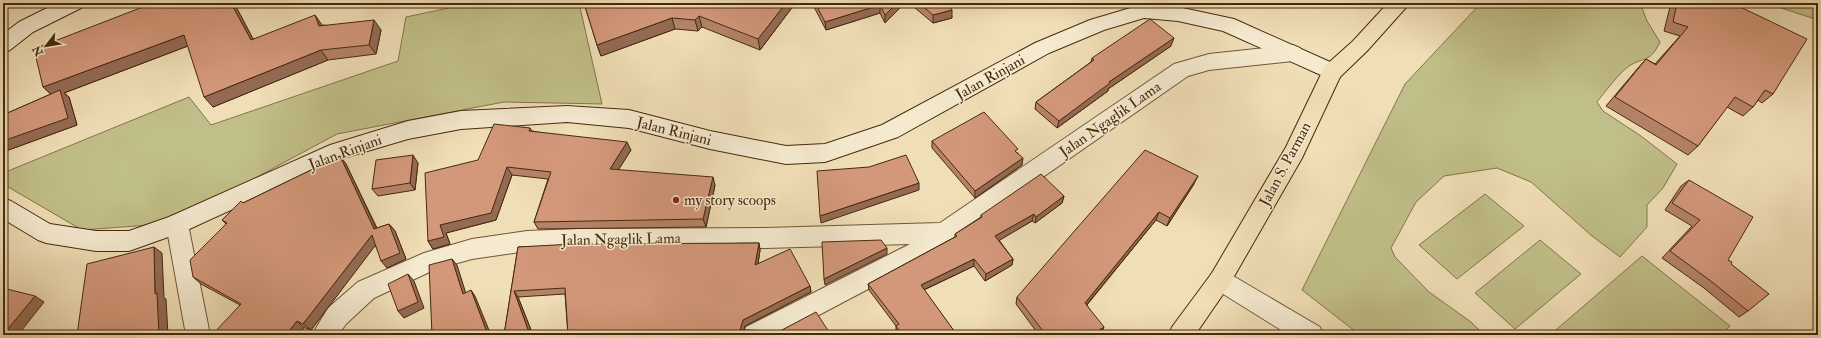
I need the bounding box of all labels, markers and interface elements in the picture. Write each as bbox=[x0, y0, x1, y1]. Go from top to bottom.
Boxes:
north arrow bbox=[26, 26, 66, 66]
text: N bbox=[29, 42, 46, 59]
street label: Jalan Rinjani bbox=[951, 51, 1029, 106]
street label: Jalan Ngaglik Lama bbox=[1055, 77, 1166, 163]
street label: Jalan Rinjani bbox=[633, 113, 713, 151]
street label: Jalan S. Parman bbox=[1255, 119, 1317, 211]
street label: Jalan Rinjani bbox=[305, 130, 385, 176]
place label: my story scoops bbox=[684, 191, 776, 211]
marker: my story scoops bbox=[671, 195, 681, 205]
street label: Jalan Ngaglik Lama bbox=[560, 229, 682, 251]

